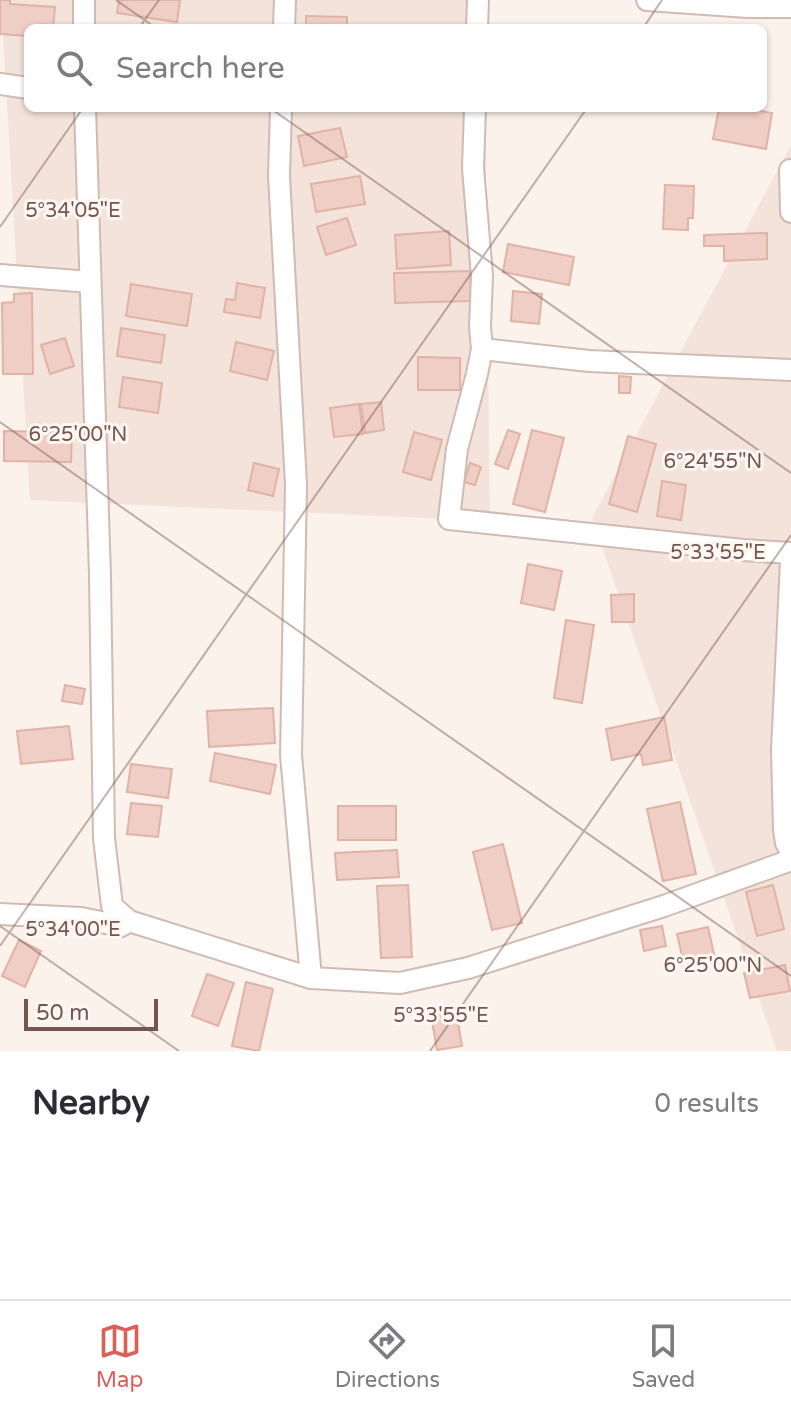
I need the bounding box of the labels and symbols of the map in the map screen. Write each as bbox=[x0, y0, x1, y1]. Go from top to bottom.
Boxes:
text: 5°34'05"E bbox=[25, 199, 121, 223]
text: 6°25'00"N bbox=[29, 423, 127, 447]
text: 6°24'55"N bbox=[664, 450, 762, 474]
text: 5°33'55"E bbox=[670, 541, 766, 565]
text: 5°34'00"E bbox=[25, 918, 121, 942]
text: 6°25'00"N bbox=[664, 954, 762, 978]
scale bar bbox=[24, 995, 158, 1031]
text: 5°33'55"E bbox=[393, 1004, 489, 1028]

